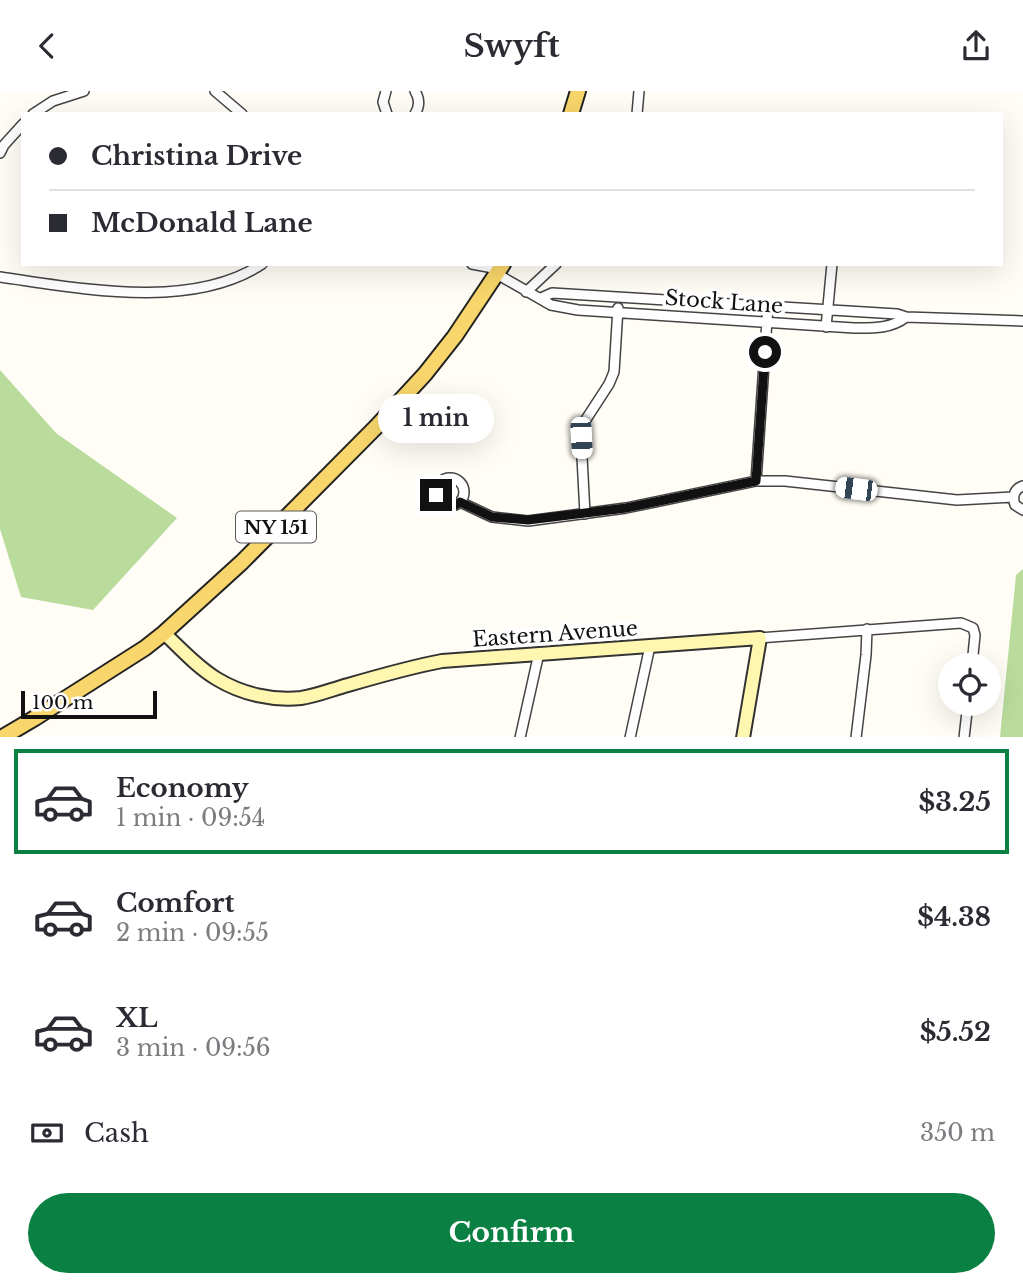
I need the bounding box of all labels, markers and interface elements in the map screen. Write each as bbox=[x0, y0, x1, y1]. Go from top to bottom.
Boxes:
text: Swyft bbox=[463, 26, 560, 66]
icon: back bbox=[28, 27, 66, 65]
icon: share bbox=[957, 27, 995, 65]
text: Christina Drive bbox=[91, 140, 302, 172]
text: McDonald Lane bbox=[91, 207, 313, 239]
street label: Stock Lane bbox=[664, 285, 784, 319]
route start bbox=[749, 336, 781, 368]
callout: 1 min bbox=[378, 393, 494, 443]
text: 1 min bbox=[403, 404, 469, 432]
car bbox=[570, 416, 593, 460]
car bbox=[834, 476, 879, 502]
route end bbox=[420, 479, 452, 511]
road number: NY 151 bbox=[236, 511, 316, 543]
street label: Eastern Avenue bbox=[471, 615, 639, 653]
map controls bbox=[938, 653, 1001, 716]
button: locate bbox=[938, 653, 1001, 716]
scale bar bbox=[21, 689, 158, 720]
text: 100 m bbox=[32, 691, 93, 714]
icon: car bbox=[32, 770, 95, 833]
text: Economy bbox=[116, 772, 249, 804]
text: $3.25 bbox=[919, 786, 991, 818]
text: 1 min · 09:54 bbox=[116, 804, 265, 832]
icon: car bbox=[32, 885, 95, 948]
text: Comfort bbox=[116, 887, 234, 919]
text: $4.38 bbox=[917, 901, 991, 933]
text: 2 min · 09:55 bbox=[116, 919, 269, 947]
icon: car bbox=[32, 1000, 95, 1063]
text: XL bbox=[116, 1002, 158, 1034]
text: $5.52 bbox=[920, 1016, 991, 1048]
text: 3 min · 09:56 bbox=[116, 1034, 271, 1062]
icon: cash bbox=[28, 1114, 66, 1152]
text: Cash bbox=[84, 1117, 149, 1149]
text: 350 m bbox=[920, 1119, 995, 1147]
button: Confirm bbox=[28, 1193, 995, 1273]

